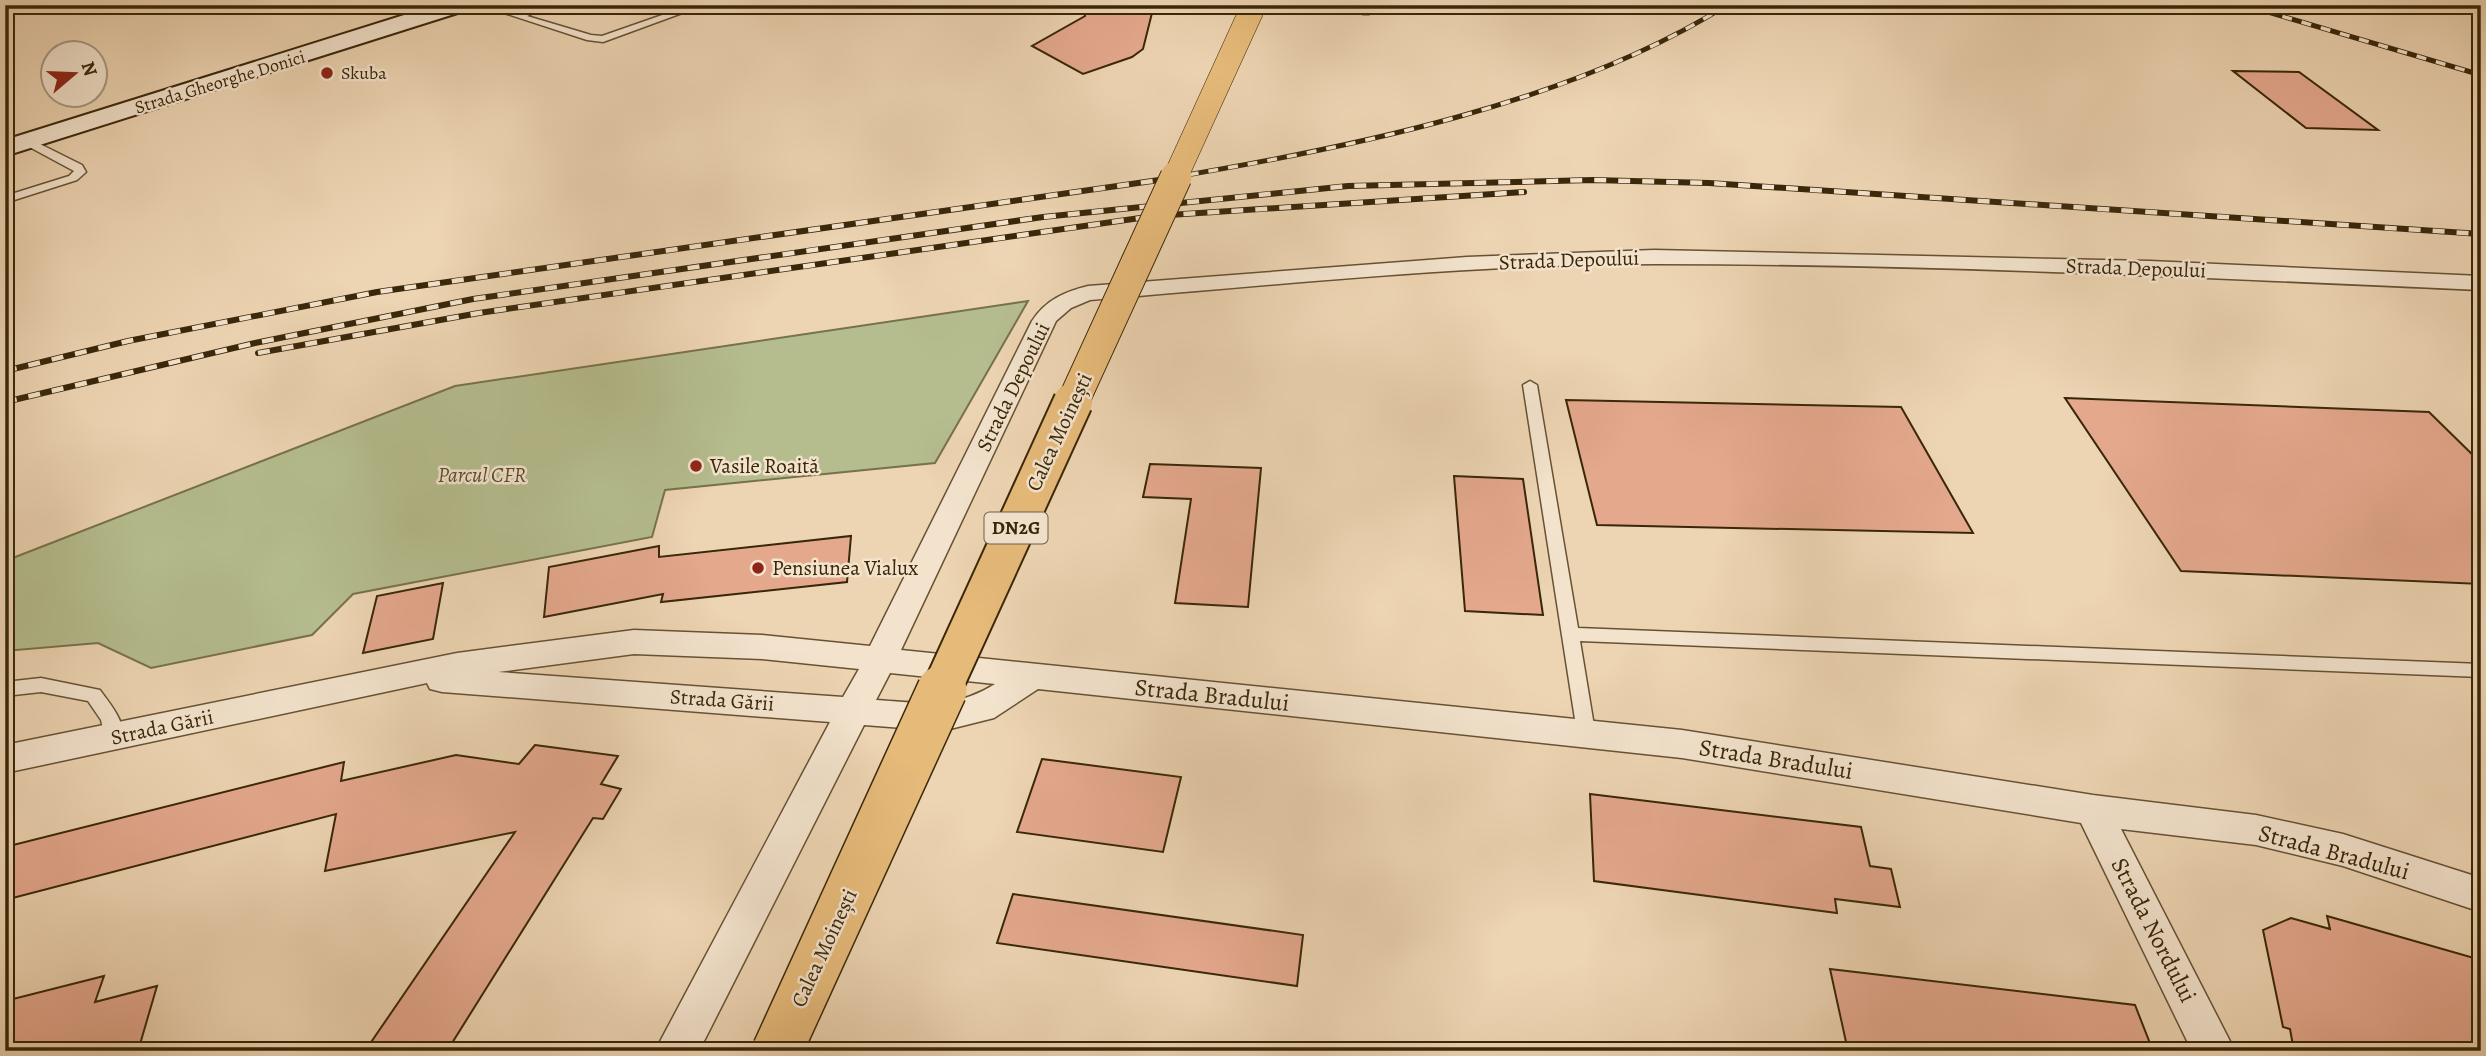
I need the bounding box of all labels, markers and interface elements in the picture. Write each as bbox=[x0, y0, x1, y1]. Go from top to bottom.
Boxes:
north arrow bbox=[38, 38, 108, 108]
street label: Strada Gheorghe Donici bbox=[132, 45, 308, 119]
text: N bbox=[75, 58, 104, 80]
place label: Skuba bbox=[341, 61, 387, 85]
marker: Skuba bbox=[319, 65, 335, 81]
street label: Strada Depoului bbox=[1498, 244, 1640, 276]
street label: Strada Depoului bbox=[2065, 252, 2207, 284]
street label: Strada Depoului bbox=[970, 318, 1056, 456]
street label: Calea Moinești bbox=[1019, 368, 1099, 496]
place label: Vasile Roaită bbox=[709, 452, 819, 480]
marker: Vasile Roaită bbox=[688, 458, 704, 474]
park label: Parcul CFR bbox=[438, 461, 526, 489]
road number: DN2G bbox=[984, 512, 1048, 544]
place label: Pensiunea Vialux bbox=[772, 554, 918, 582]
marker: Pensiunea Vialux bbox=[750, 560, 766, 576]
street label: Strada Bradului bbox=[1133, 671, 1291, 719]
street label: Strada Gării bbox=[669, 682, 775, 718]
street label: Strada Gării bbox=[108, 702, 216, 752]
street label: Strada Bradului bbox=[1697, 731, 1855, 787]
street label: Strada Bradului bbox=[2255, 816, 2413, 888]
street label: Strada Nordului bbox=[2104, 852, 2204, 1008]
street label: Calea Moinești bbox=[784, 884, 864, 1012]

